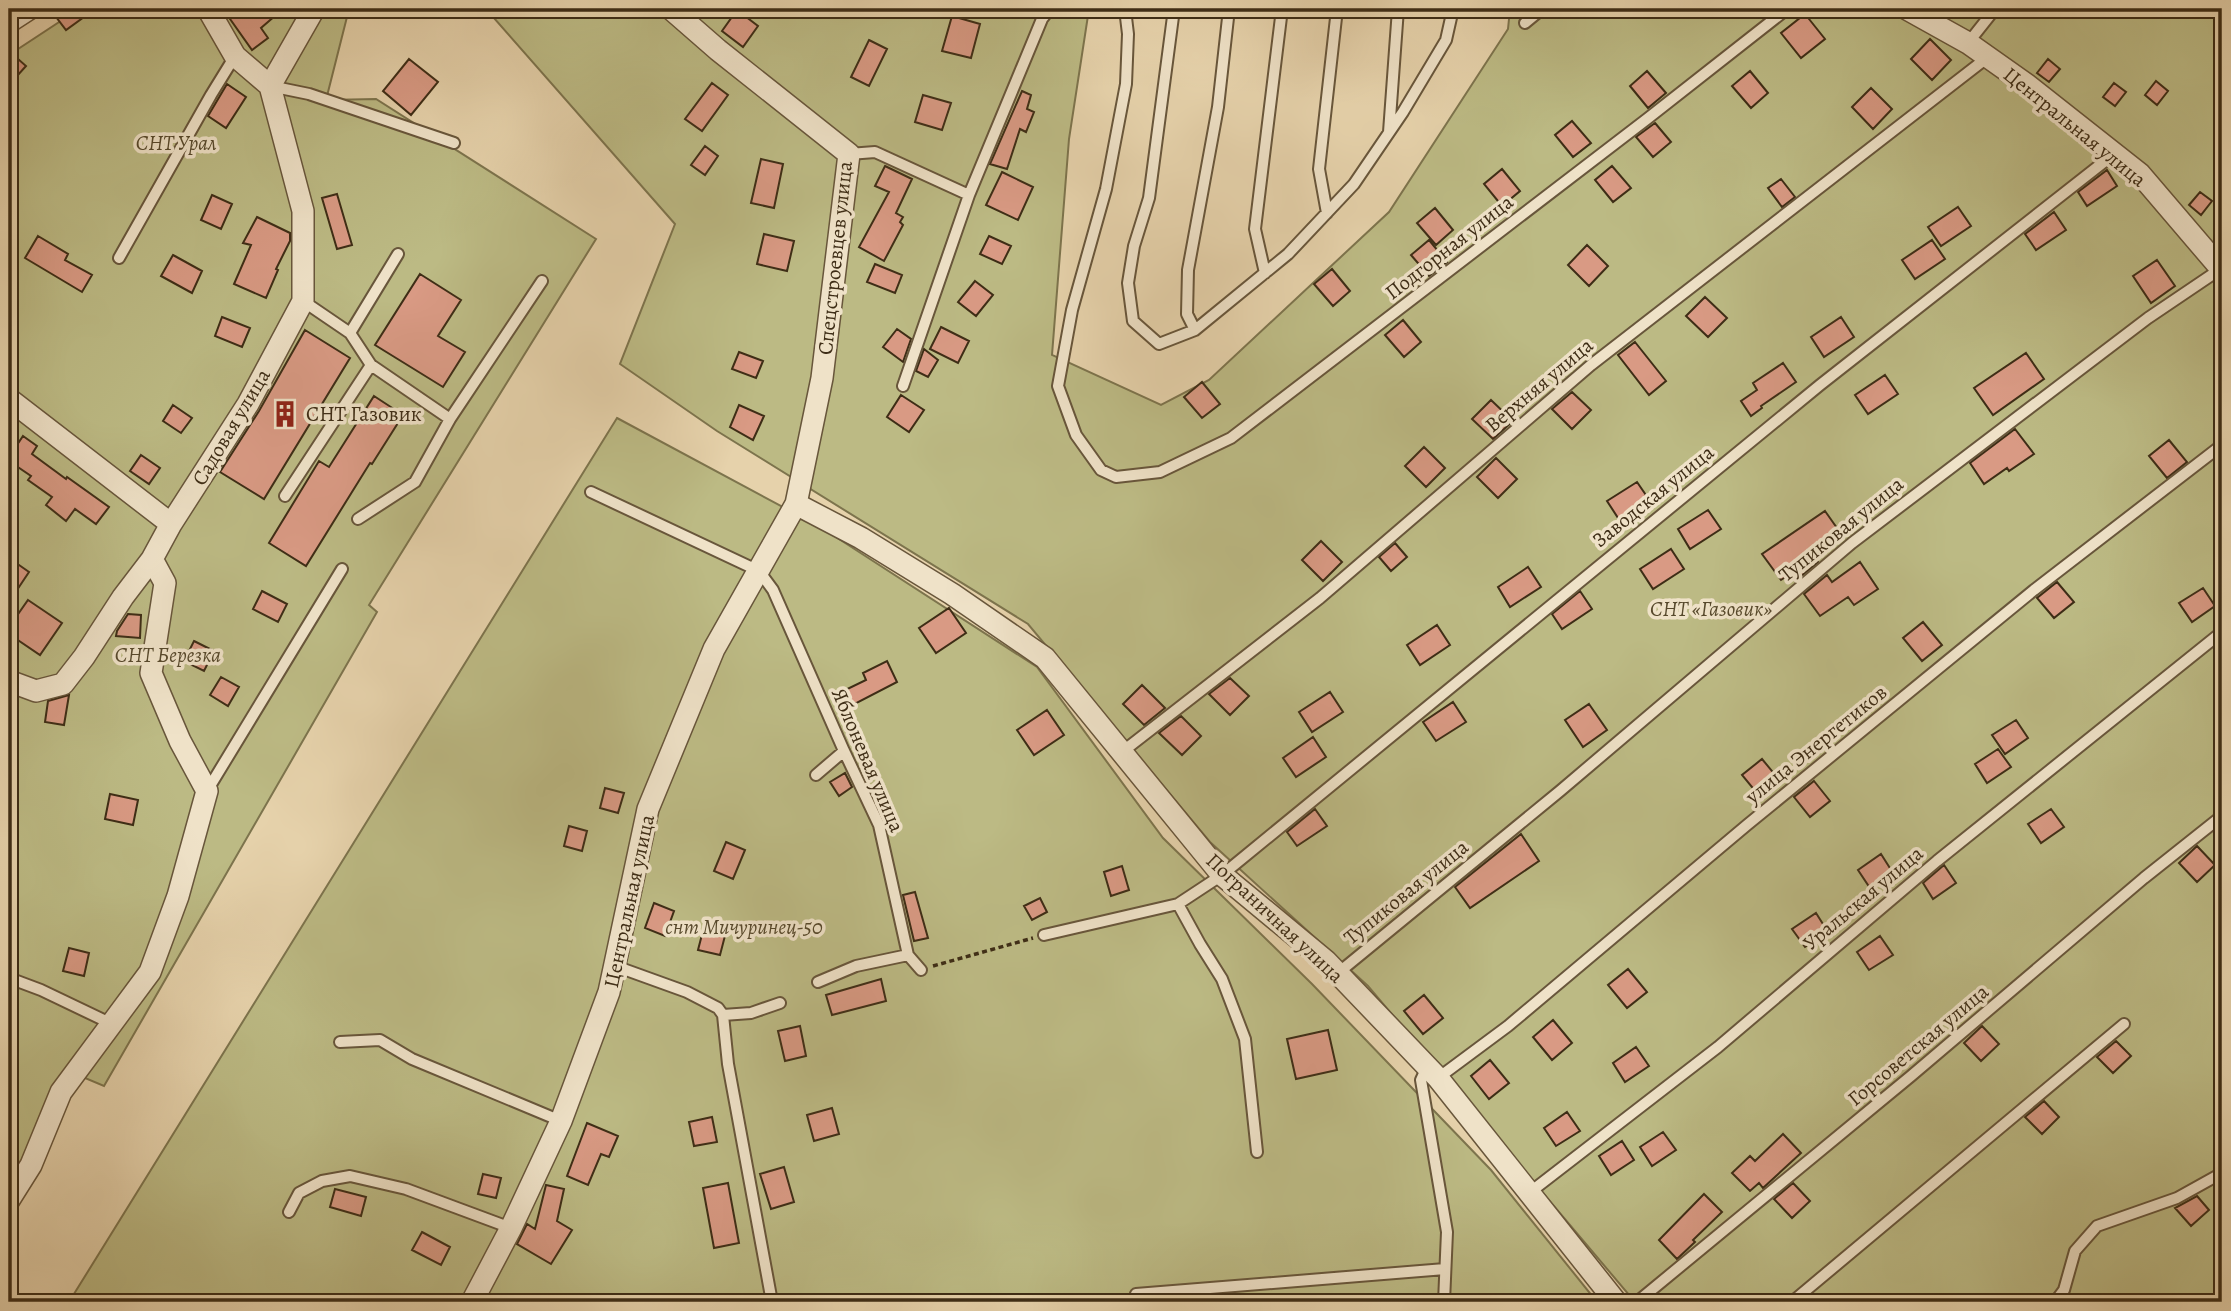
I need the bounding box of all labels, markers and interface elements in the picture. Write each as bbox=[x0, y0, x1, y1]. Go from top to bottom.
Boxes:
street label: Центральная улица bbox=[1998, 61, 2153, 194]
park label: СНТ Урал bbox=[136, 129, 217, 157]
street label: Спецстроевцев улица bbox=[811, 159, 859, 356]
street label: Подгорная улица bbox=[1379, 188, 1519, 306]
street label: Верхняя улица bbox=[1479, 331, 1599, 439]
street label: Садовая улица bbox=[185, 363, 277, 491]
building icon: СНТ Газовик bbox=[270, 399, 300, 429]
place label: СНТ Газовик bbox=[306, 400, 422, 428]
street label: Заводская улица bbox=[1586, 438, 1720, 554]
street label: Тупиковая улица bbox=[1773, 470, 1909, 588]
park label: СНТ «Газовик» bbox=[1650, 595, 1772, 623]
park label: СНТ Березка bbox=[115, 641, 221, 669]
street label: улица Энергетиков bbox=[1739, 678, 1893, 810]
street label: Яблоневая улица bbox=[825, 683, 911, 837]
street label: Центральная улица bbox=[597, 812, 661, 990]
street label: Тупиковая улица bbox=[1338, 833, 1474, 951]
street label: Уральская улица bbox=[1797, 839, 1929, 957]
street label: Пограничная улица bbox=[1200, 847, 1350, 989]
park label: снт Мичуринец-50 bbox=[665, 913, 823, 941]
street label: Горсоветская улица bbox=[1842, 978, 1995, 1112]

